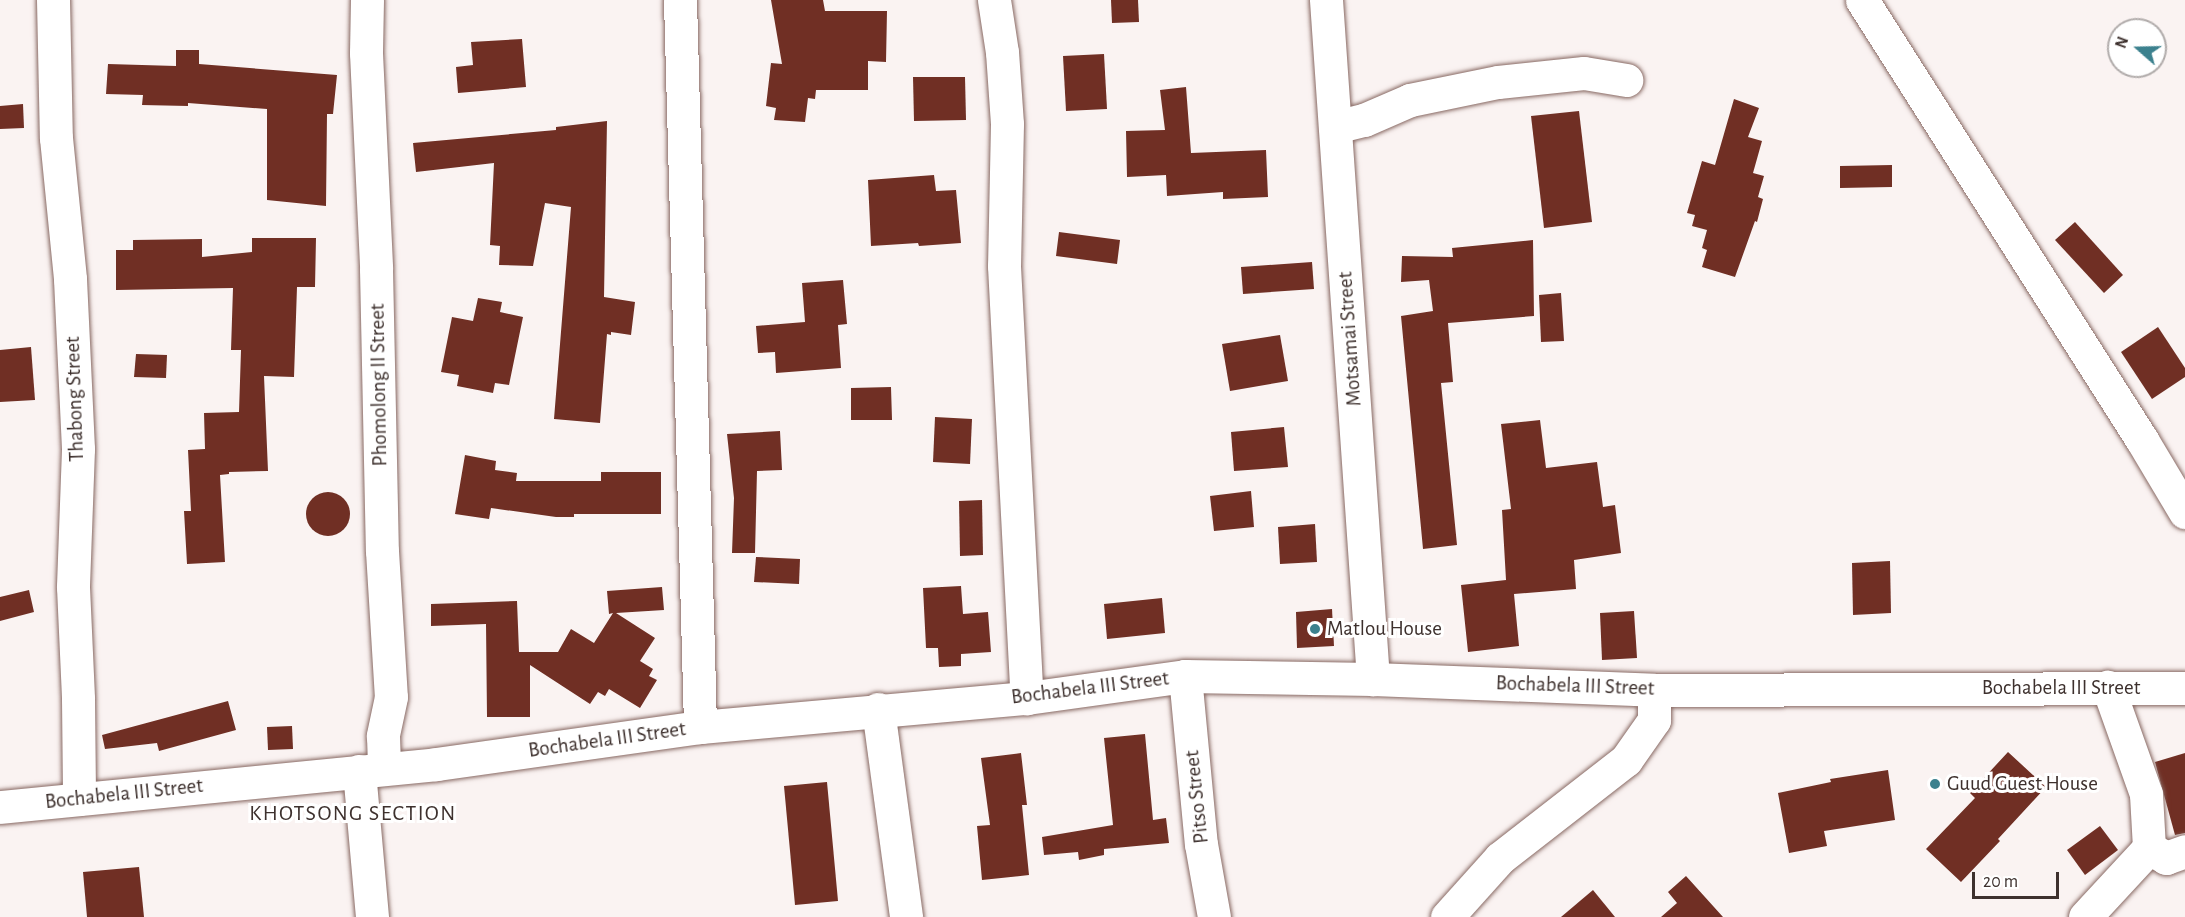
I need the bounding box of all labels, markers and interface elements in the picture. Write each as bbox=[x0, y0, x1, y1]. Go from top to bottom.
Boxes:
north arrow bbox=[2107, 18, 2167, 78]
text: N bbox=[2113, 35, 2131, 50]
street label: Motsamai Street bbox=[1333, 271, 1367, 407]
street label: Phomolong II Street bbox=[365, 303, 393, 467]
street label: Thabong Street bbox=[60, 336, 90, 462]
place label: Matlou House bbox=[1327, 616, 1442, 642]
marker: Matlou House bbox=[1308, 622, 1322, 636]
street label: Bochabela III Street bbox=[1010, 666, 1170, 710]
street label: Bochabela III Street bbox=[1495, 671, 1655, 701]
street label: Bochabela III Street bbox=[1982, 675, 2140, 701]
street label: Bochabela III Street bbox=[527, 716, 687, 764]
street label: Pitso Street bbox=[1180, 749, 1214, 845]
place label: Guud Guest House bbox=[1947, 771, 2098, 797]
street label: Bochabela III Street bbox=[44, 773, 204, 815]
marker: Guud Guest House bbox=[1928, 777, 1942, 791]
district label: KHOTSONG SECTION bbox=[249, 801, 457, 827]
scale bar bbox=[1975, 860, 2062, 898]
text: 20 m bbox=[1983, 873, 2018, 891]

